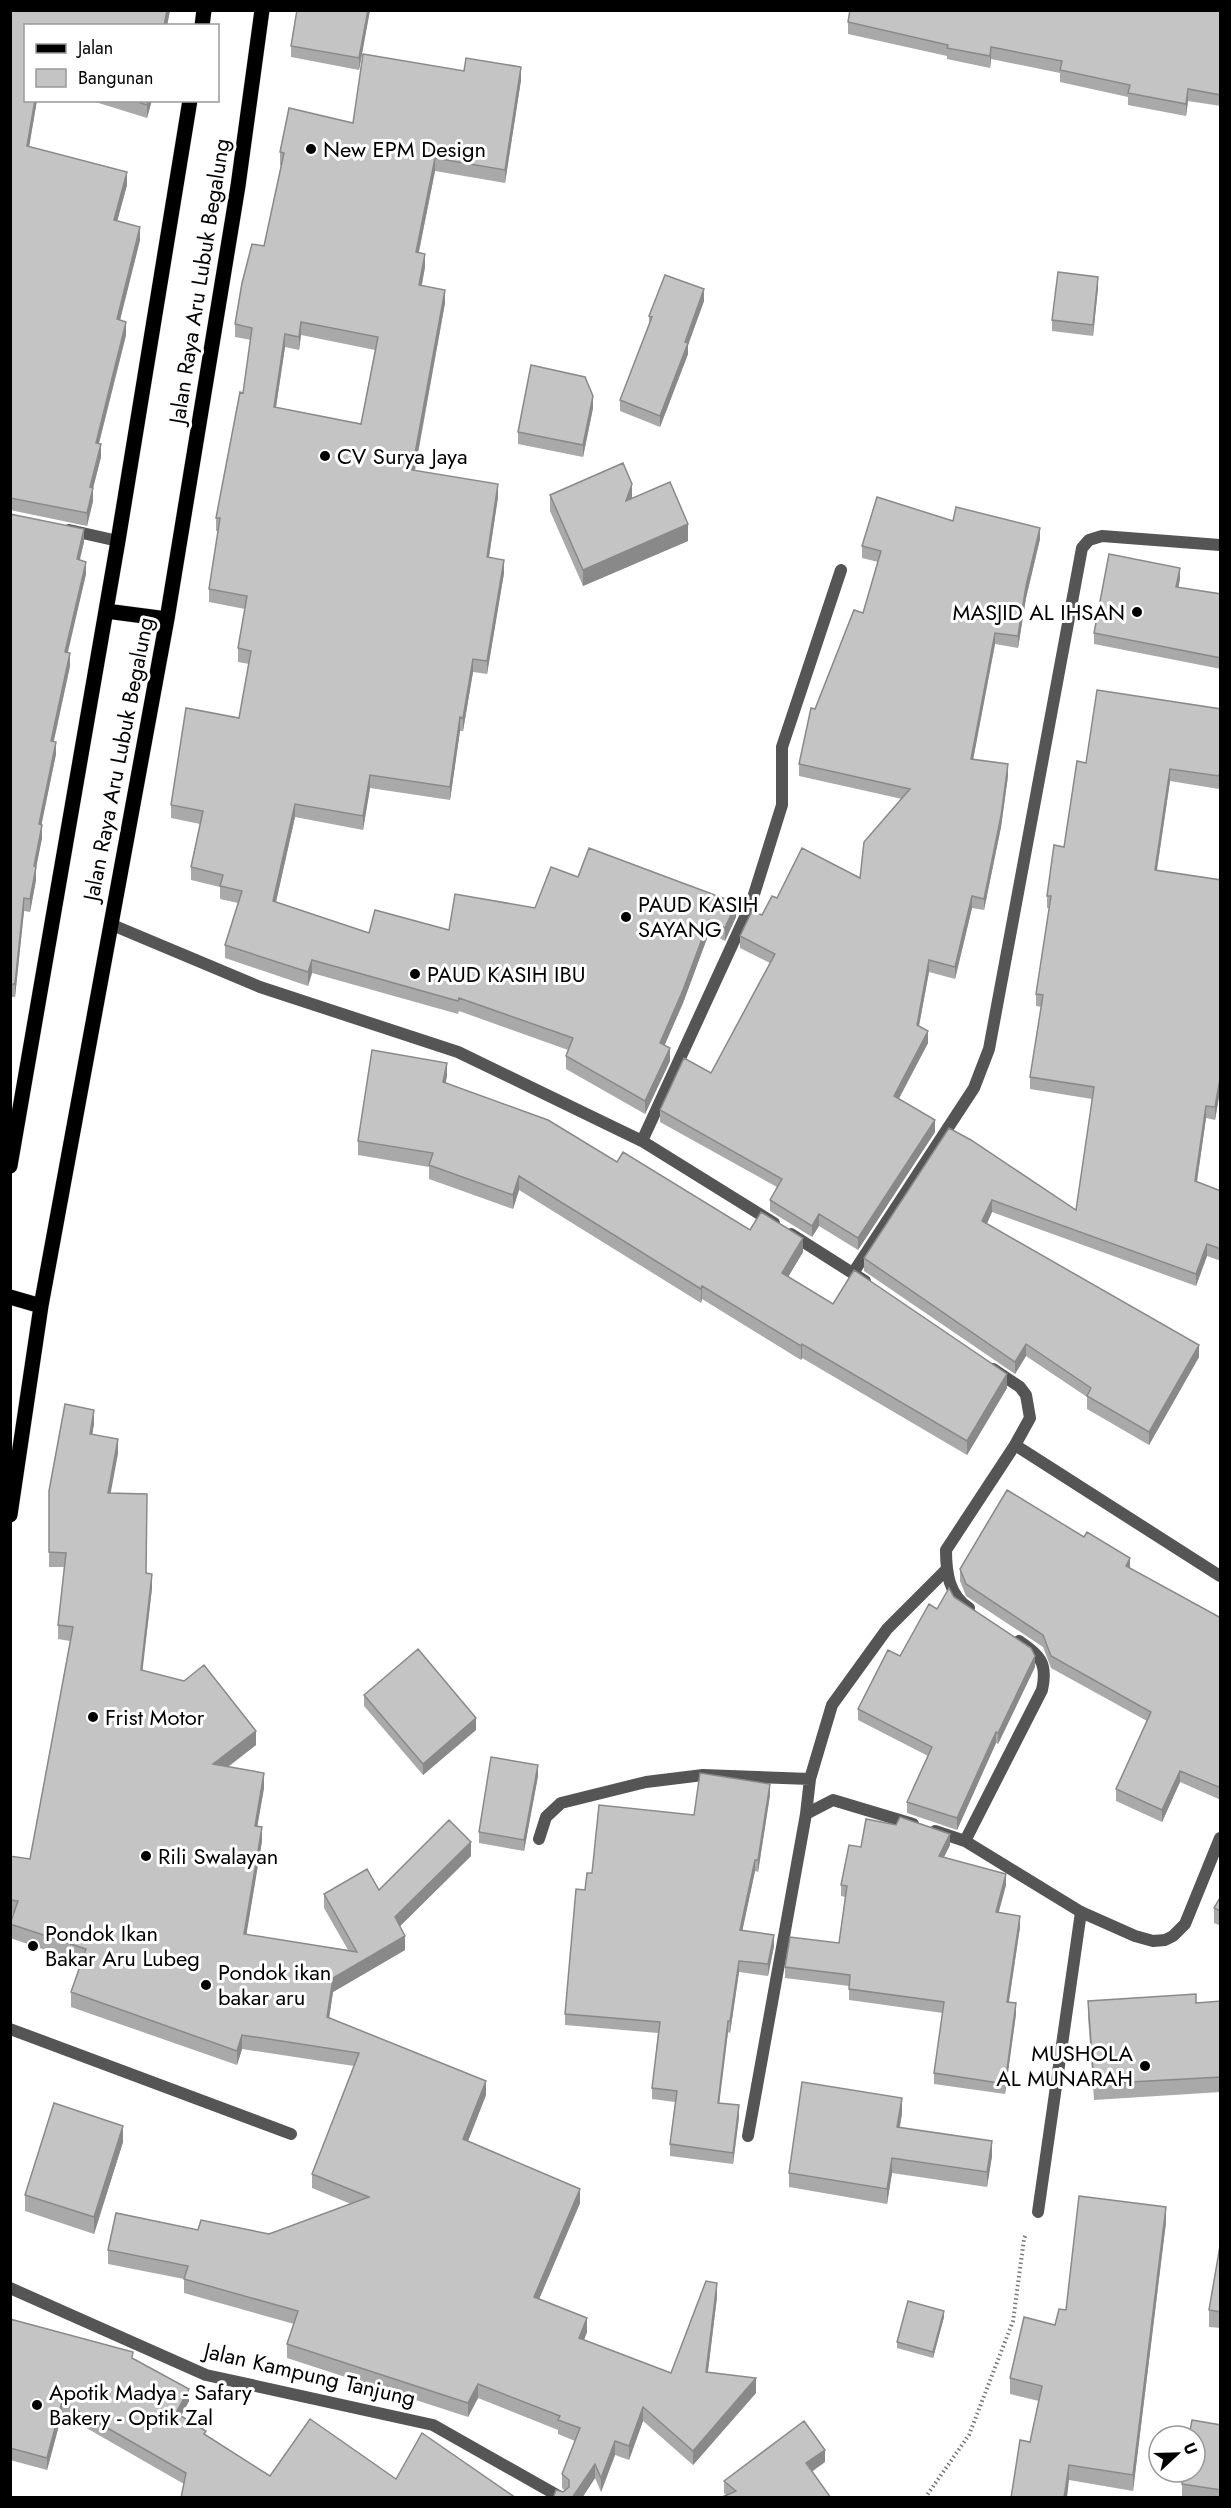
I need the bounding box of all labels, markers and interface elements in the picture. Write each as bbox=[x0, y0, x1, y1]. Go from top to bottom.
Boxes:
legend bbox=[24, 24, 219, 102]
text: Jalan bbox=[76, 35, 113, 61]
text: Bangunan bbox=[78, 65, 153, 91]
place label: New EPM Design bbox=[323, 133, 486, 165]
street label: Jalan Raya Aru Lubuk Begalung bbox=[160, 136, 237, 429]
marker: New EPM Design bbox=[304, 142, 318, 156]
place label: CV Surya Jaya bbox=[337, 440, 468, 472]
marker: CV Surya Jaya bbox=[318, 449, 332, 463]
place label: MASJID AL IHSAN bbox=[953, 596, 1125, 628]
marker: MASJID AL IHSAN bbox=[1130, 605, 1144, 619]
street label: Jalan Raya Aru Lubuk Begalung bbox=[74, 614, 161, 907]
place label: PAUD KASIH SAYANG bbox=[638, 888, 759, 945]
marker: PAUD KASIH SAYANG bbox=[619, 910, 633, 924]
place label: PAUD KASIH IBU bbox=[427, 958, 586, 990]
marker: PAUD KASIH IBU bbox=[408, 967, 422, 981]
place label: Frist Motor bbox=[105, 1701, 205, 1733]
marker: Frist Motor bbox=[86, 1710, 100, 1724]
place label: Rili Swalayan bbox=[158, 1840, 278, 1872]
marker: Rili Swalayan bbox=[139, 1849, 153, 1863]
place label: Pondok Ikan Bakar Aru Lubeg bbox=[45, 1917, 200, 1974]
marker: Pondok Ikan Bakar Aru Lubeg bbox=[26, 1939, 40, 1953]
place label: Pondok ikan bakar aru bbox=[218, 1956, 331, 2013]
marker: Pondok ikan bakar aru bbox=[199, 1978, 213, 1992]
place label: MUSHOLA AL MUNARAH bbox=[996, 2037, 1133, 2094]
marker: MUSHOLA AL MUNARAH bbox=[1138, 2059, 1152, 2073]
street label: Jalan Kampung Tanjung bbox=[198, 2333, 419, 2414]
place label: Apotik Madya - Safary Bakery - Optik Zal bbox=[49, 2376, 252, 2433]
marker: Apotik Madya - Safary Bakery - Optik Zal bbox=[30, 2398, 44, 2412]
north arrow bbox=[1147, 2424, 1207, 2484]
text: U bbox=[1178, 2439, 1203, 2458]

